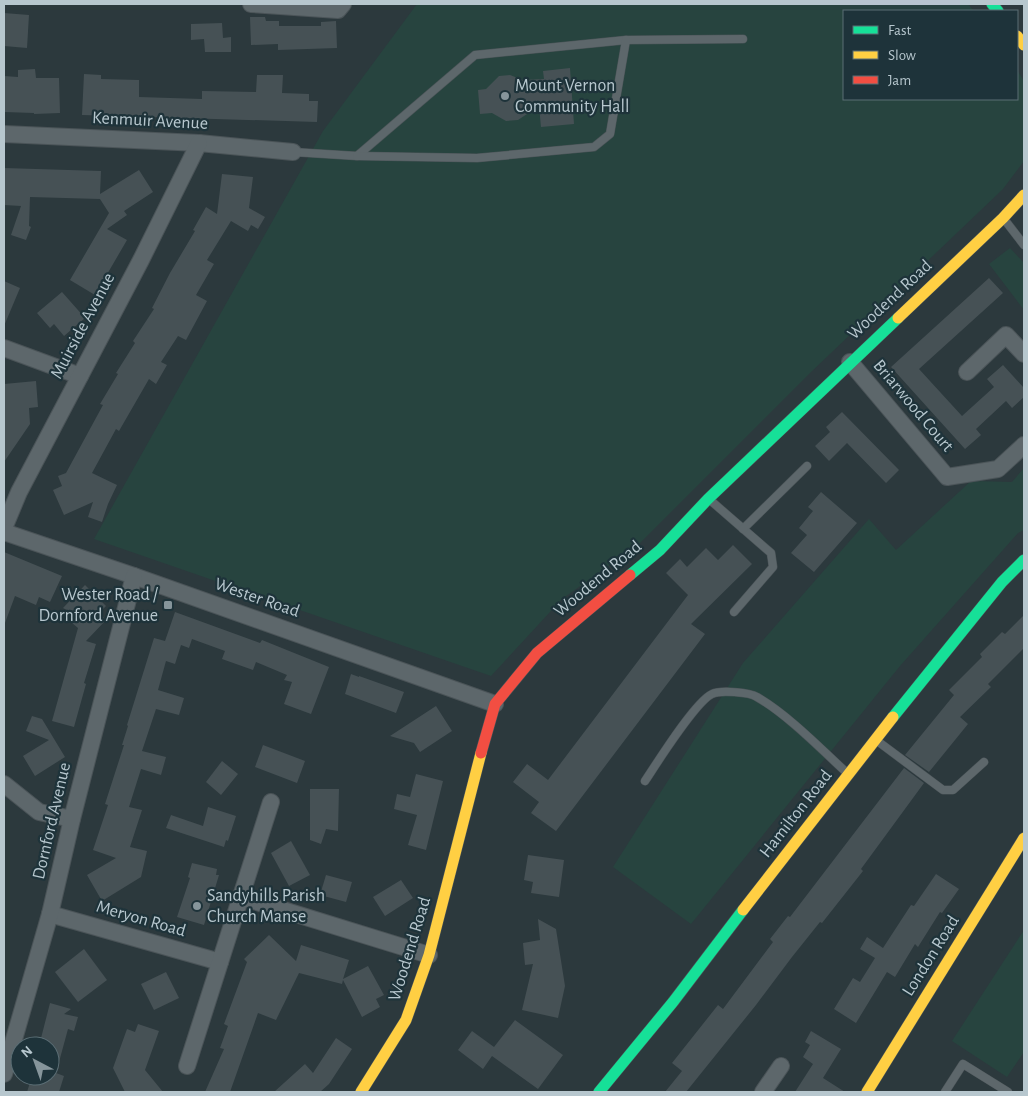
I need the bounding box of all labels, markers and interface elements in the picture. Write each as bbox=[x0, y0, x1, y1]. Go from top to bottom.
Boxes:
legend bbox=[843, 10, 1018, 100]
text: Fast bbox=[888, 23, 912, 38]
text: Slow bbox=[888, 48, 916, 63]
text: Jam bbox=[888, 73, 911, 88]
place label: Mount Vernon Community Hall bbox=[515, 77, 629, 116]
marker: Mount Vernon Community Hall bbox=[499, 90, 511, 102]
street label: Kenmuir Avenue bbox=[92, 109, 208, 133]
street label: Woodend Road bbox=[844, 257, 936, 343]
street label: Muirside Avenue bbox=[48, 270, 118, 382]
street label: Briarwood Court bbox=[869, 357, 957, 456]
street label: Woodend Road bbox=[551, 537, 645, 621]
street label: Wester Road bbox=[212, 575, 302, 621]
place label: Wester Road / Dornford Avenue bbox=[38, 586, 159, 625]
marker: Wester Road / Dornford Avenue bbox=[162, 599, 174, 611]
street label: Dornford Avenue bbox=[30, 761, 74, 881]
street label: Hamilton Road bbox=[756, 767, 836, 861]
place label: Sandyhills Parish Church Manse bbox=[207, 887, 325, 926]
street label: Woodend Road bbox=[386, 895, 434, 1003]
street label: Meryon Road bbox=[94, 898, 188, 940]
marker: Sandyhills Parish Church Manse bbox=[191, 900, 203, 912]
street label: London Road bbox=[899, 913, 963, 999]
north arrow bbox=[10, 1036, 60, 1086]
text: N bbox=[19, 1043, 35, 1060]

